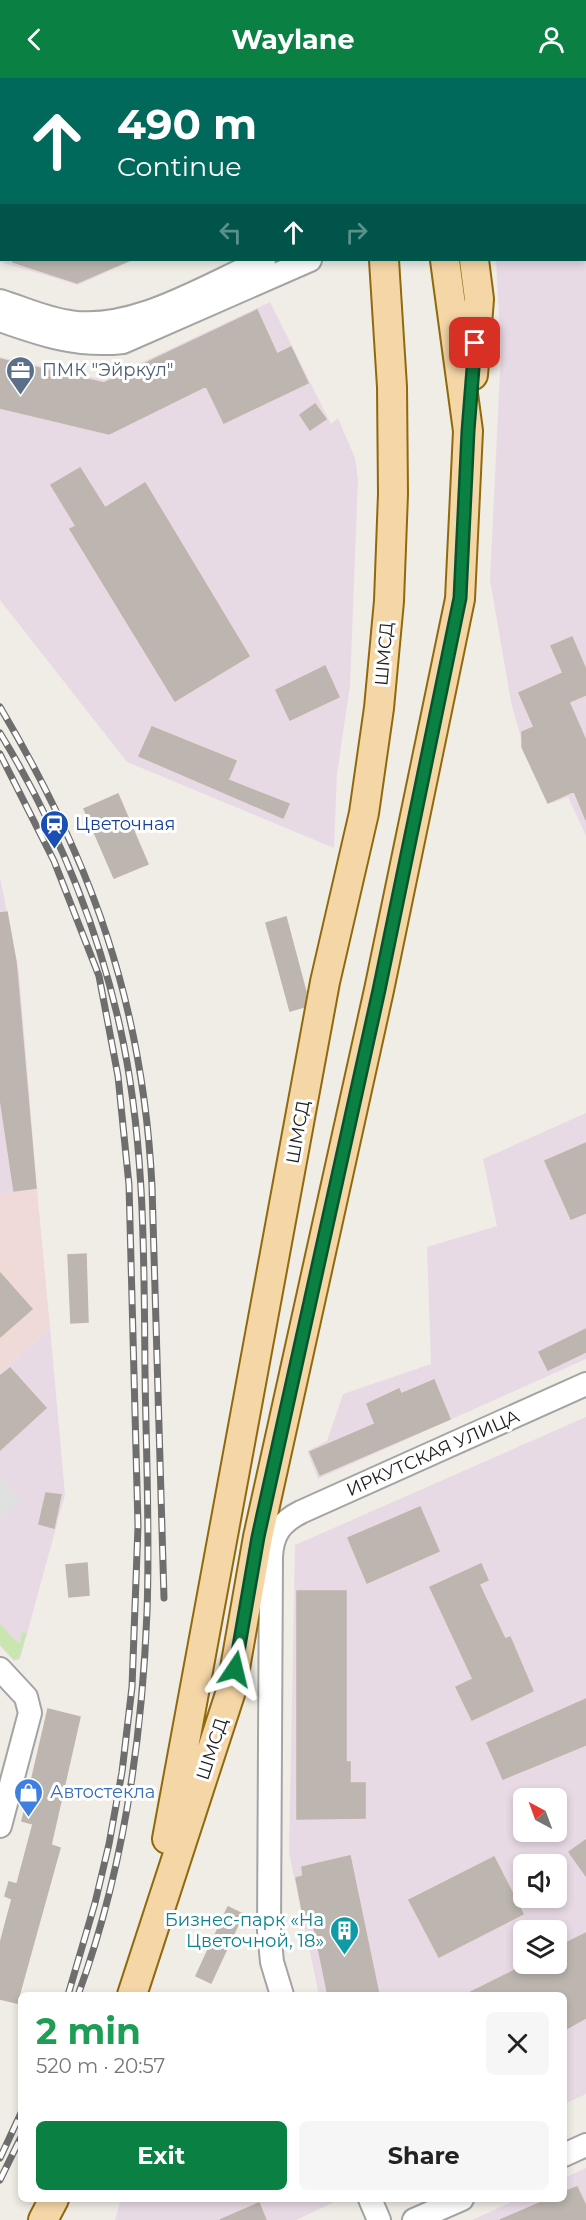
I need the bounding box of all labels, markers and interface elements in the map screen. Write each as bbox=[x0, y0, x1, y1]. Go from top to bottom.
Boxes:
icon: back bbox=[18, 23, 51, 56]
text: Waylane bbox=[231, 23, 355, 56]
icon: person bbox=[535, 23, 568, 56]
text: 490 m bbox=[117, 98, 257, 150]
icon: ahead bbox=[18, 102, 96, 180]
text: Continue bbox=[117, 150, 242, 183]
icon: left bbox=[214, 216, 247, 249]
icon: ahead bbox=[277, 216, 310, 249]
icon: right bbox=[340, 216, 373, 249]
pin bbox=[449, 317, 500, 368]
icon: arrive bbox=[458, 326, 491, 359]
office icon: ПМК "Эйркул" bbox=[5, 354, 37, 396]
place label: ПМК "Эйркул" bbox=[42, 359, 174, 381]
street label: ШМСД bbox=[370, 621, 398, 687]
station icon: Цветочная bbox=[38, 808, 70, 850]
place label: Цветочная bbox=[75, 813, 175, 835]
street label: ШМСД bbox=[282, 1099, 314, 1165]
street label: ИРКУТСКАЯ УЛИЦА bbox=[343, 1405, 523, 1501]
position arrow bbox=[203, 1637, 267, 1701]
street label: ШМСД bbox=[192, 1715, 232, 1783]
shop icon: Автостекла bbox=[13, 1776, 45, 1818]
place label: Автостекла bbox=[50, 1781, 155, 1803]
north arrow bbox=[513, 1788, 567, 1842]
map controls bbox=[513, 1788, 567, 1974]
button: sound bbox=[513, 1854, 567, 1908]
place label: Бизнес-парк «На Цветочной, 18» bbox=[165, 1909, 324, 1952]
building icon: Бизнес-парк «На Цветочной, 18» bbox=[329, 1914, 361, 1956]
button: layers bbox=[513, 1920, 567, 1974]
text: 2 min bbox=[36, 2009, 141, 2053]
button: close bbox=[486, 2012, 549, 2075]
text: 520 m · 20:57 bbox=[36, 2054, 165, 2078]
button: Exit bbox=[36, 2121, 287, 2190]
button: Share bbox=[299, 2121, 549, 2190]

